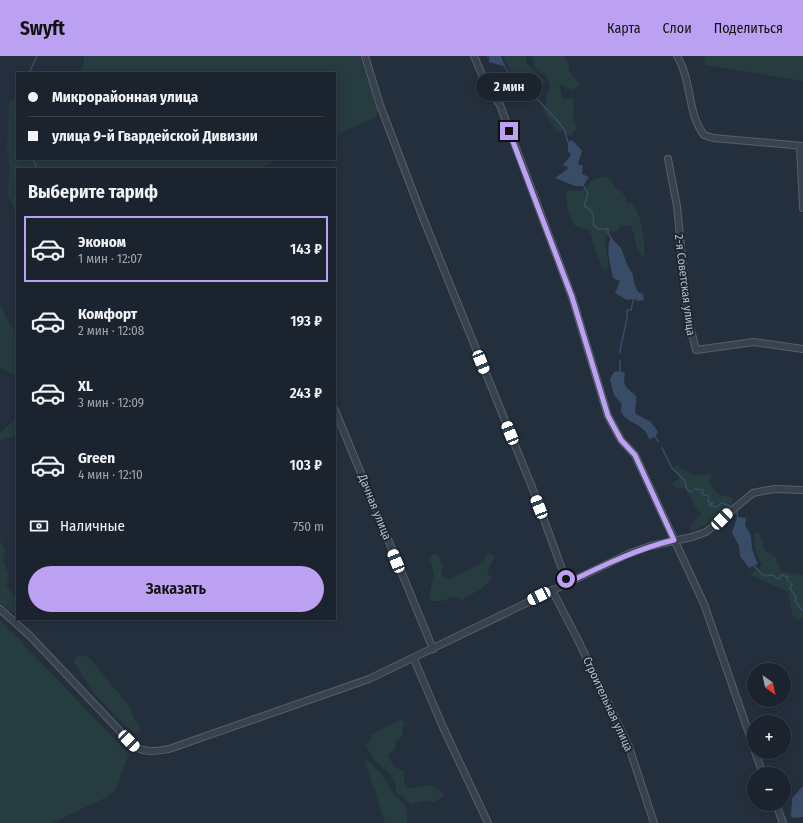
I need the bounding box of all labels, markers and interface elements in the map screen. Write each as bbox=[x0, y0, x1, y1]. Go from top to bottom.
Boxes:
text: Swyft bbox=[20, 17, 65, 40]
text: Карта bbox=[607, 20, 641, 37]
text: Слои bbox=[663, 20, 692, 37]
text: Поделиться bbox=[714, 20, 783, 37]
callout: 2 мин bbox=[476, 73, 542, 101]
text: 2 мин bbox=[494, 79, 524, 94]
text: Микрорайонная улица bbox=[52, 88, 198, 106]
route end bbox=[500, 122, 518, 140]
text: улица 9-й Гвардейской Дивизии bbox=[52, 127, 258, 145]
text: Выберите тариф bbox=[28, 181, 158, 203]
icon: car bbox=[30, 231, 66, 267]
text: Эконом bbox=[78, 233, 126, 251]
street label: 2-я Советская улица bbox=[672, 234, 698, 337]
text: 143 ₽ bbox=[290, 240, 322, 258]
text: 1 мин · 12:07 bbox=[78, 251, 142, 266]
icon: car bbox=[30, 303, 66, 339]
text: Комфорт bbox=[78, 305, 137, 323]
text: 193 ₽ bbox=[290, 312, 322, 330]
text: 2 мин · 12:08 bbox=[78, 323, 144, 338]
car bbox=[471, 349, 491, 375]
icon: car bbox=[30, 375, 66, 411]
text: XL bbox=[78, 377, 93, 395]
text: 243 ₽ bbox=[290, 384, 322, 402]
text: 3 мин · 12:09 bbox=[78, 395, 144, 410]
car bbox=[500, 420, 520, 446]
icon: car bbox=[30, 447, 66, 483]
text: Green bbox=[78, 449, 115, 467]
text: 103 ₽ bbox=[290, 456, 322, 474]
text: 4 мин · 12:10 bbox=[78, 467, 143, 482]
street label: Дачная улица bbox=[355, 471, 395, 542]
car bbox=[529, 494, 549, 520]
car bbox=[709, 506, 735, 532]
icon: cash bbox=[28, 515, 50, 537]
text: Наличные bbox=[60, 517, 125, 535]
text: 750 m bbox=[293, 519, 324, 534]
car bbox=[386, 548, 406, 574]
button: Заказать bbox=[28, 566, 324, 612]
route start bbox=[557, 570, 575, 588]
car bbox=[526, 585, 552, 607]
street label: Строительная улица bbox=[580, 654, 636, 754]
north arrow bbox=[747, 663, 791, 707]
map controls bbox=[747, 663, 791, 811]
button: + bbox=[747, 715, 791, 759]
car bbox=[116, 728, 142, 754]
button: − bbox=[747, 767, 791, 811]

